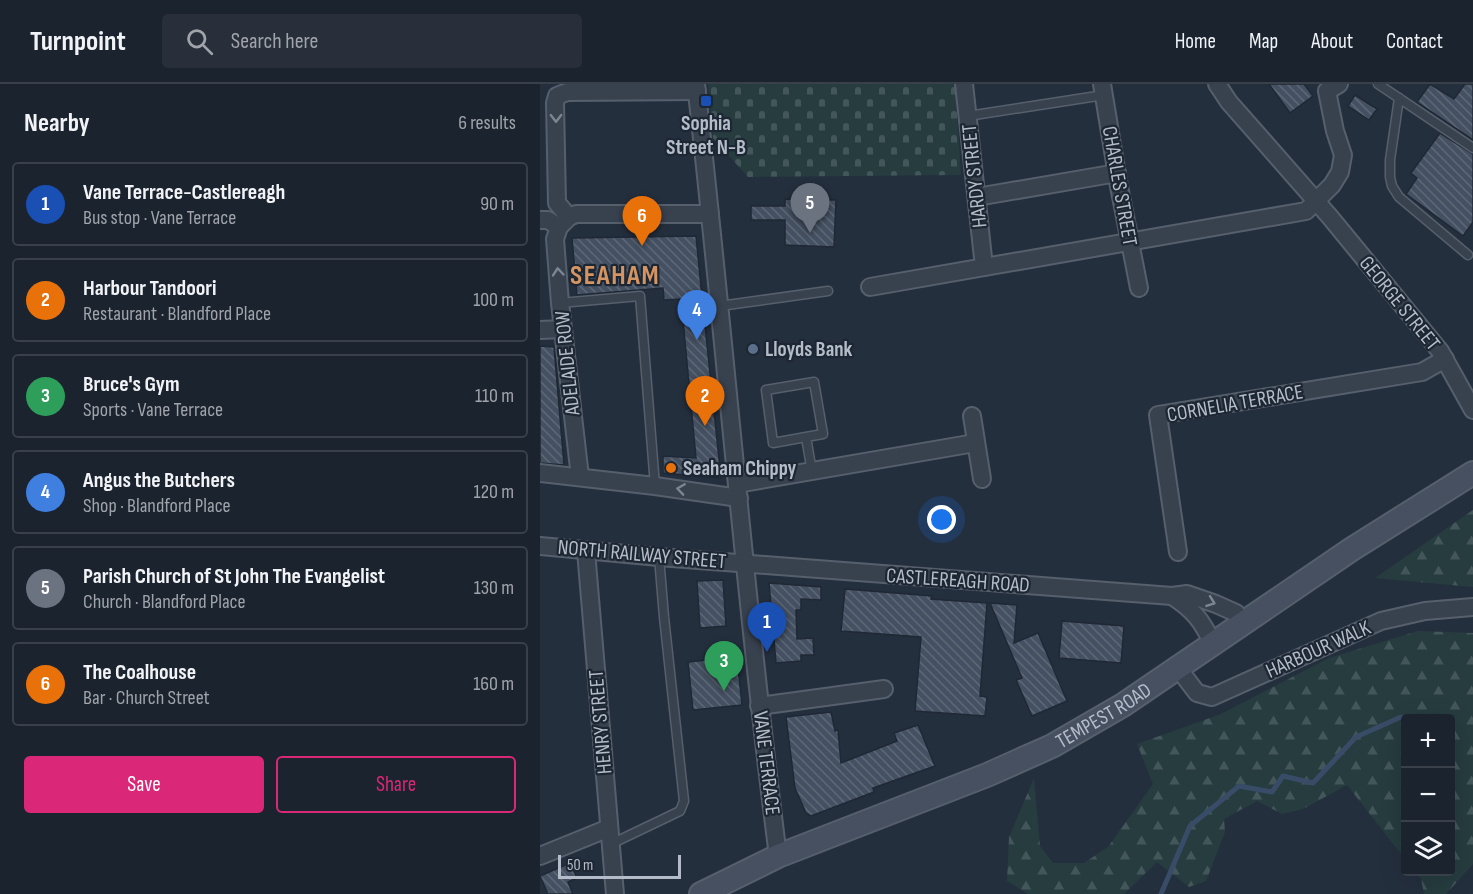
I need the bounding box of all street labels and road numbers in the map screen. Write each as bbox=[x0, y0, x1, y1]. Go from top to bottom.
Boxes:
street label: HARDY STREET bbox=[957, 122, 992, 229]
street label: CHARLES STREET bbox=[1097, 124, 1142, 248]
street label: GEORGE STREET bbox=[1354, 251, 1446, 356]
street label: ADELAIDE ROW bbox=[550, 309, 586, 417]
street label: CORNELIA TERRACE bbox=[1165, 379, 1305, 428]
street label: NORTH RAILWAY STREET bbox=[557, 535, 728, 574]
street label: CASTLEREAGH ROAD bbox=[885, 563, 1030, 598]
street label: HARBOUR WALK bbox=[1262, 615, 1375, 684]
street label: HENRY STREET bbox=[583, 668, 618, 775]
street label: TEMPEST ROAD bbox=[1051, 677, 1156, 754]
street label: VANE TERRACE bbox=[748, 710, 785, 816]

